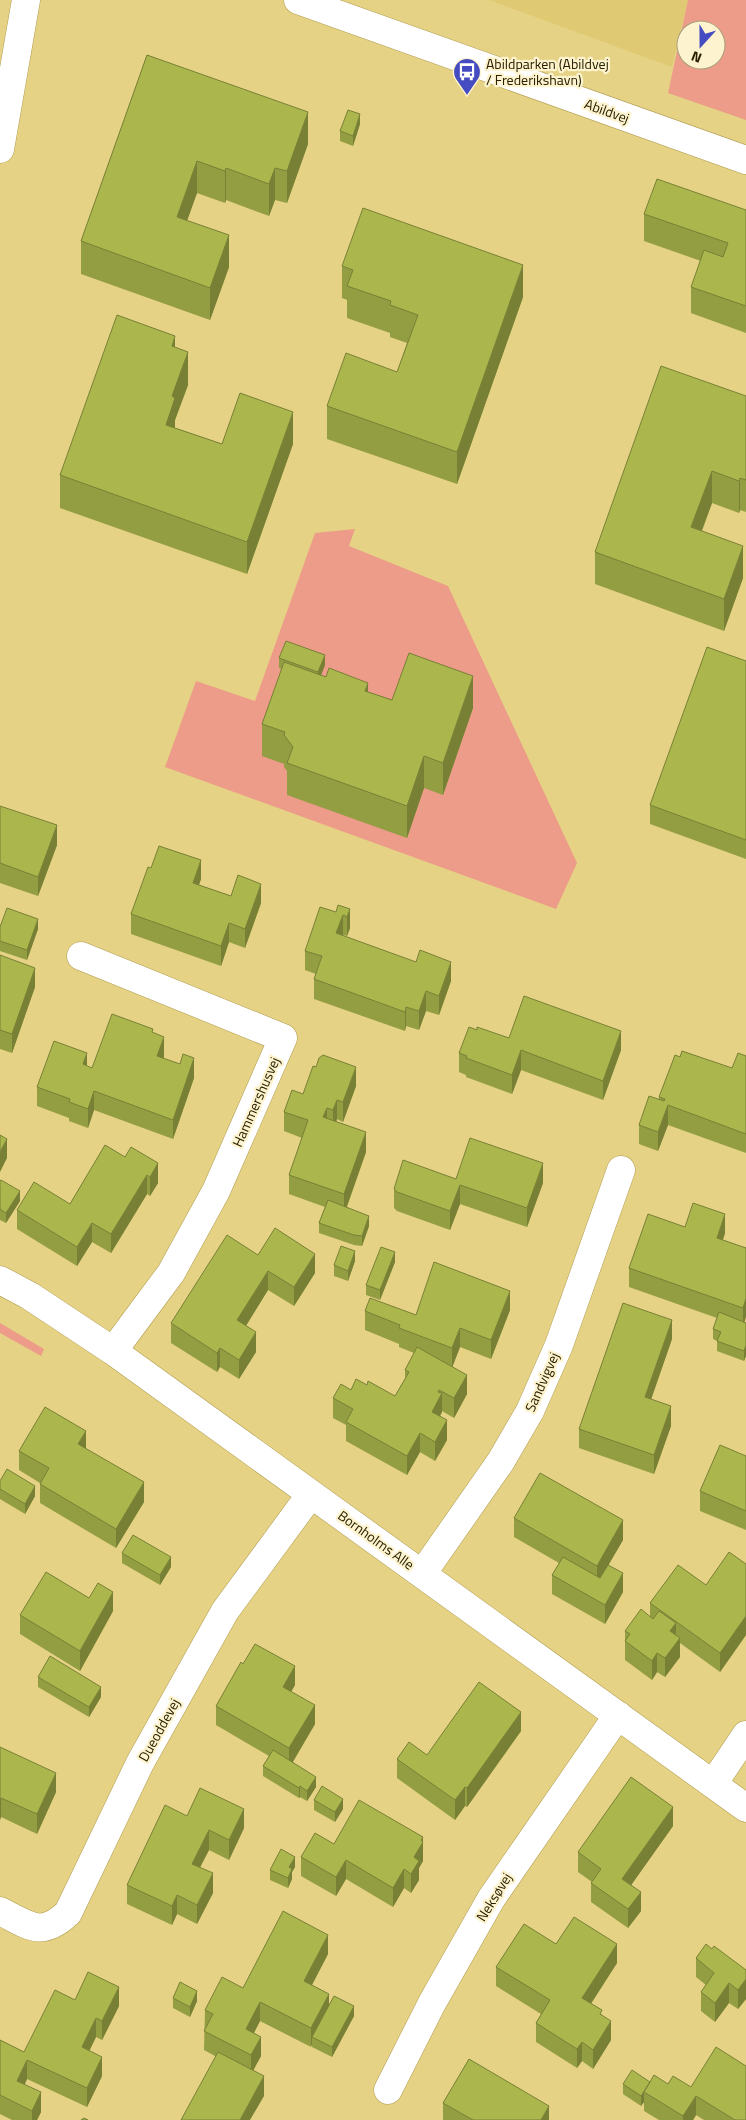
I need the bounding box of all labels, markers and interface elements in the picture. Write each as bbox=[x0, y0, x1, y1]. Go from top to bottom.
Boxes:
north arrow bbox=[676, 20, 726, 70]
text: N bbox=[688, 46, 704, 69]
place label: Abildparken (Abildvej / Frederikshavn) bbox=[486, 53, 609, 90]
bus stop icon: Abildparken (Abildvej / Frederikshavn) bbox=[452, 57, 482, 96]
street label: Abildvej bbox=[582, 93, 632, 128]
street label: Hammershusvej bbox=[226, 1053, 285, 1150]
street label: Sandvigvej bbox=[519, 1349, 564, 1415]
street label: Bornholms Alle bbox=[334, 1505, 419, 1574]
street label: Dueoddevej bbox=[133, 1694, 185, 1765]
street label: Neksøvej bbox=[470, 1868, 517, 1925]

